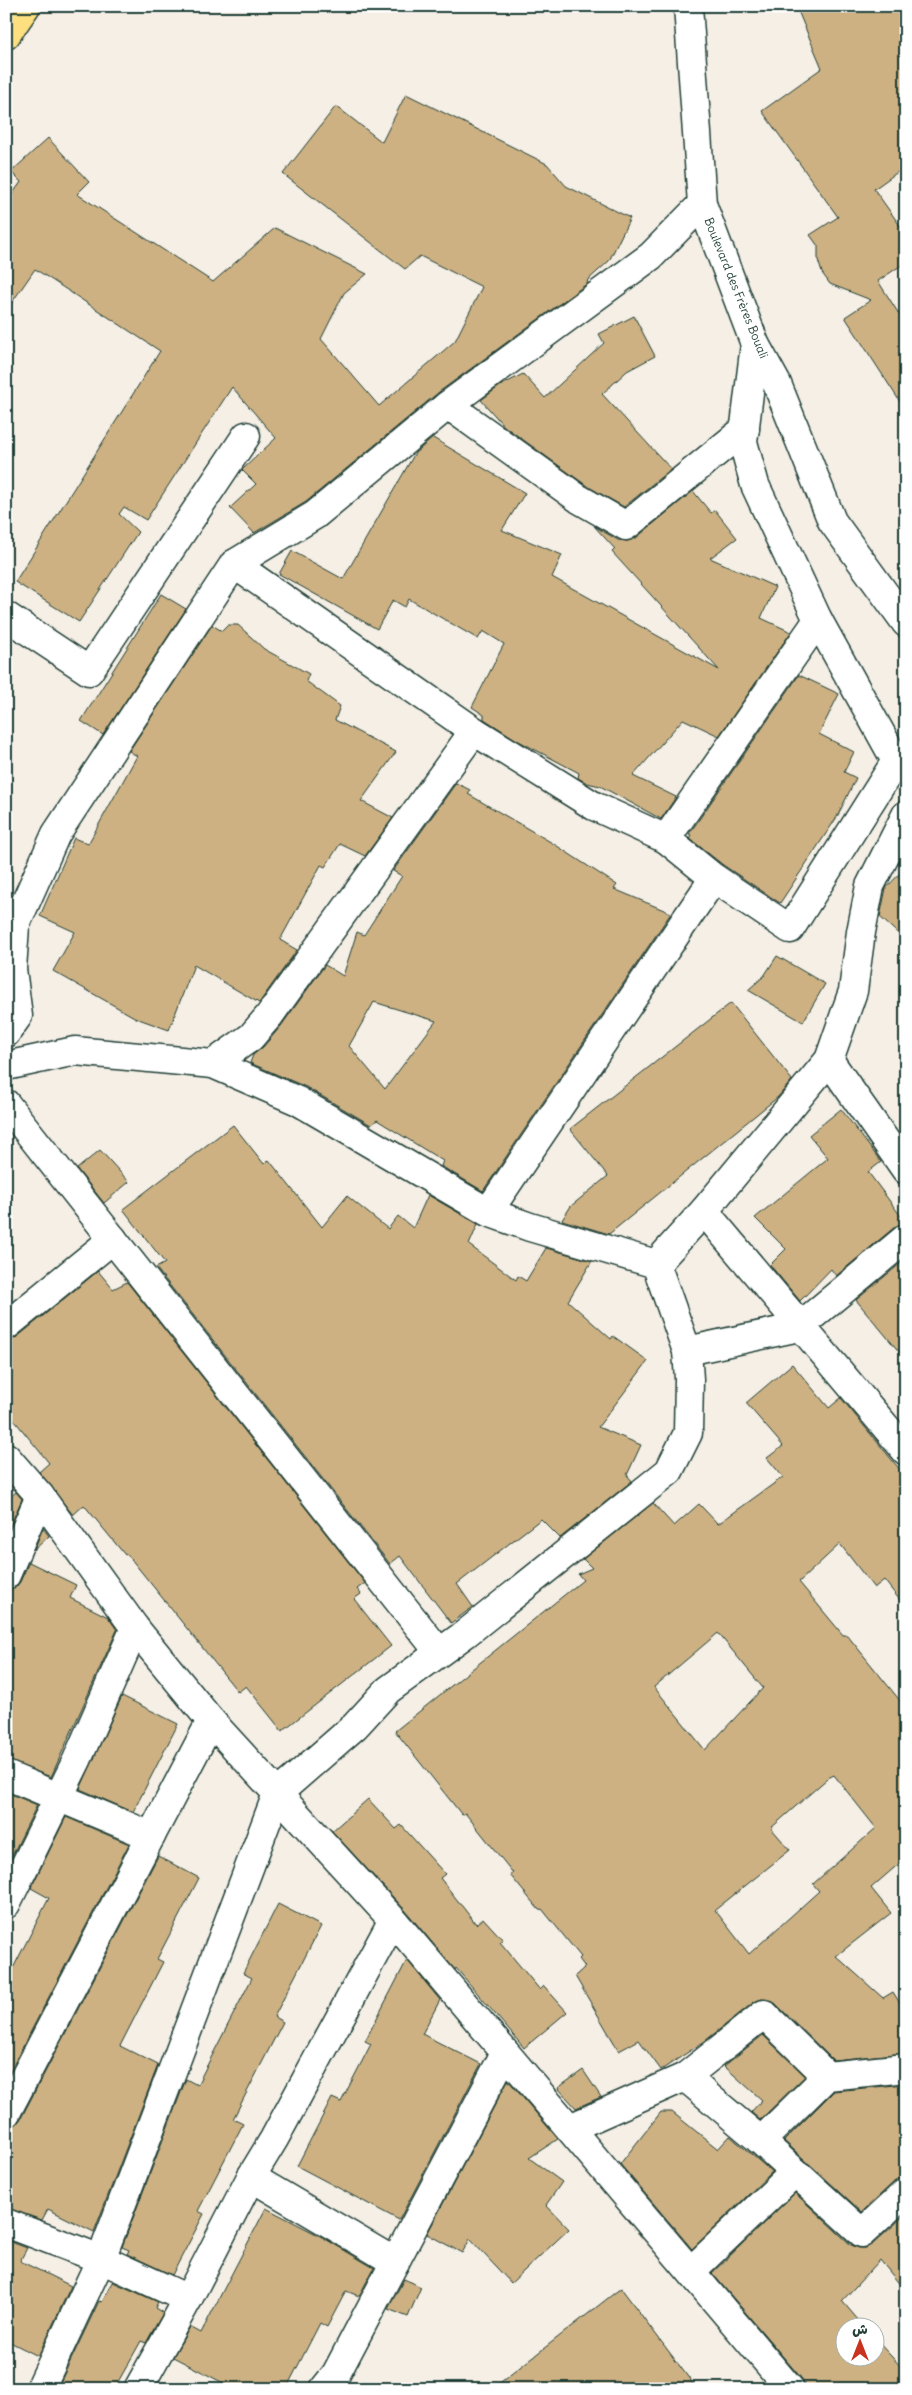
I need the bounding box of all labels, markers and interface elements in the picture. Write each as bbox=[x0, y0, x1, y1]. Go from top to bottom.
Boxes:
street label: Boulevard des Frères Bouali bbox=[701, 215, 772, 360]
north arrow bbox=[834, 2318, 884, 2368]
text: ش bbox=[852, 2320, 868, 2338]

